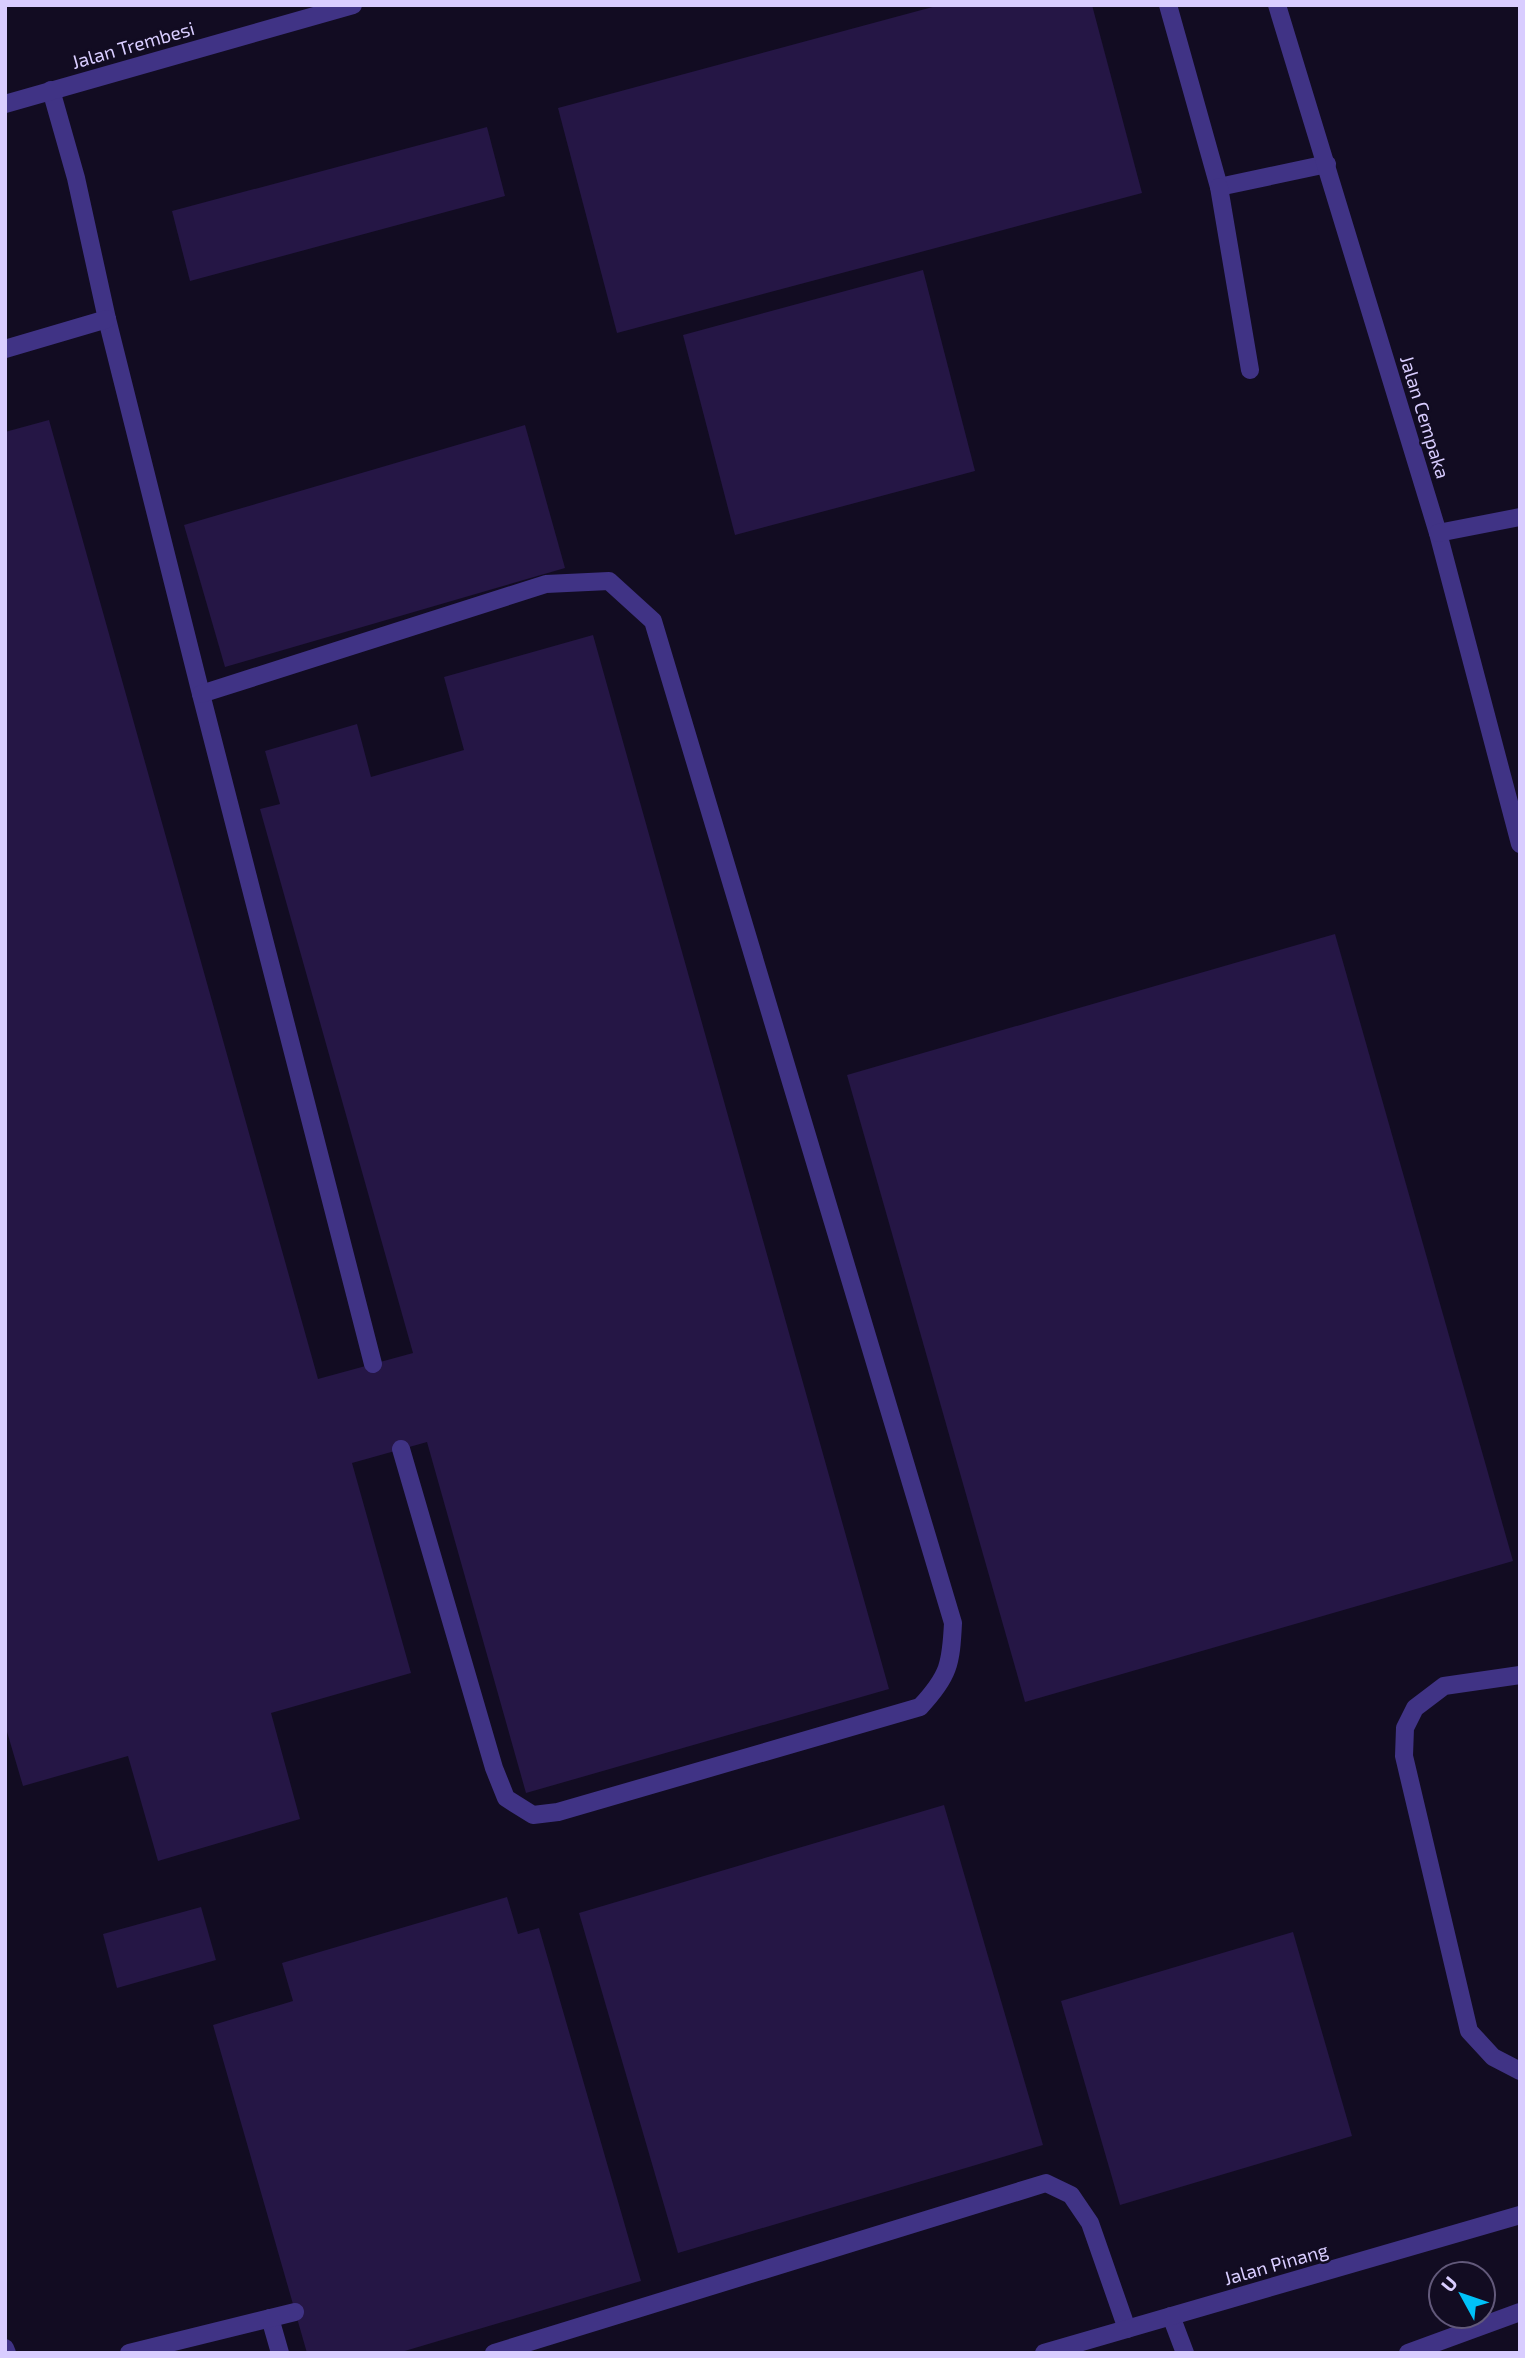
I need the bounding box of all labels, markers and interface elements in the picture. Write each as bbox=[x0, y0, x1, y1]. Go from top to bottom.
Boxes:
street label: Jalan Trembesi bbox=[69, 16, 197, 73]
street label: Jalan Cempaka bbox=[1396, 353, 1455, 481]
street label: Jalan Pinang bbox=[1221, 2238, 1331, 2289]
north arrow bbox=[1427, 2260, 1497, 2330]
text: U bbox=[1436, 2271, 1462, 2296]

